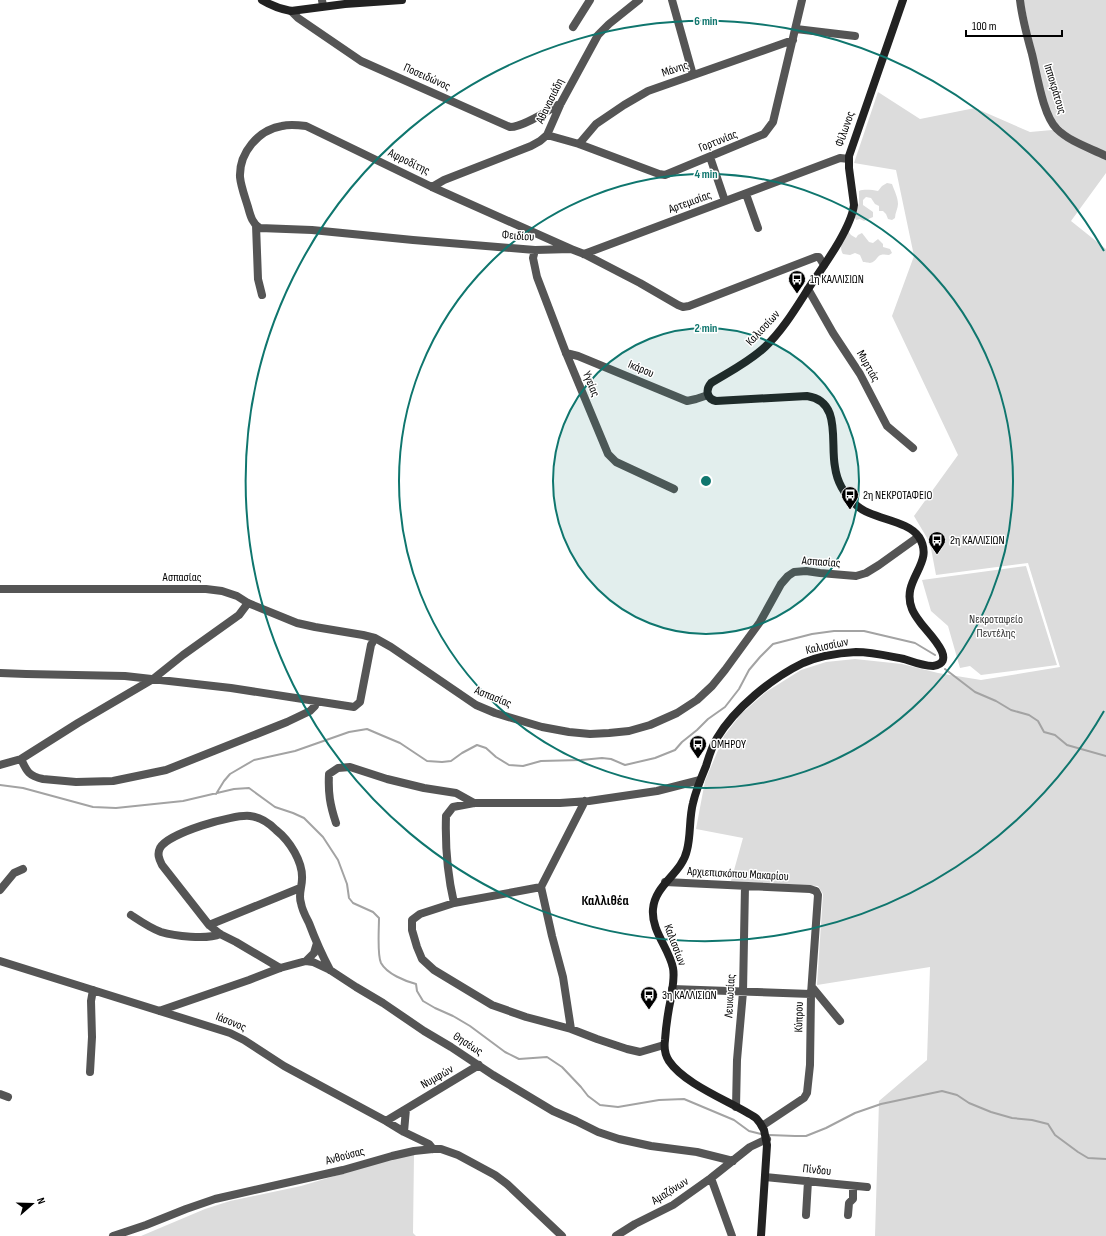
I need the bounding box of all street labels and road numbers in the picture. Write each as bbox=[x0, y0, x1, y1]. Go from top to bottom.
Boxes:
street label: Μάνης bbox=[660, 57, 690, 80]
street label: Ποσειδώνος bbox=[401, 60, 453, 94]
street label: Ιπποκράτους bbox=[1040, 62, 1070, 116]
street label: Αθανασιάδη bbox=[532, 76, 567, 127]
street label: Φίλωνος bbox=[832, 109, 858, 149]
street label: Γορτυνίας bbox=[696, 126, 740, 156]
street label: Αφροδίτης bbox=[385, 145, 433, 179]
street label: Αρτεμισίας bbox=[665, 187, 714, 217]
street label: Φειδίου bbox=[501, 227, 535, 245]
street label: Καλισσίων bbox=[743, 307, 783, 349]
street label: Μυρτιάς bbox=[853, 347, 883, 385]
street label: Ικάρου bbox=[626, 357, 656, 381]
street label: Υγείας bbox=[579, 369, 603, 399]
street label: Ασπασίας bbox=[800, 553, 841, 571]
street label: Ασπασίας bbox=[162, 570, 202, 585]
street label: Καλισσίων bbox=[804, 634, 850, 658]
street label: Ασπασίας bbox=[471, 682, 514, 711]
street label: Αρχιεπισκόπου Μακαρίου bbox=[686, 864, 789, 884]
street label: Καλισσίων bbox=[660, 922, 690, 968]
street label: Λευκωσίας bbox=[721, 973, 739, 1019]
street label: Κύπρου bbox=[791, 1001, 807, 1033]
street label: Ιάσονος bbox=[213, 1009, 249, 1035]
street label: Θησέως bbox=[450, 1029, 486, 1059]
street label: Νυμφών bbox=[418, 1062, 456, 1092]
street label: Ανθούσας bbox=[323, 1144, 366, 1169]
street label: Πίνδου bbox=[802, 1161, 832, 1179]
street label: Αμαζόνων bbox=[648, 1174, 692, 1209]

